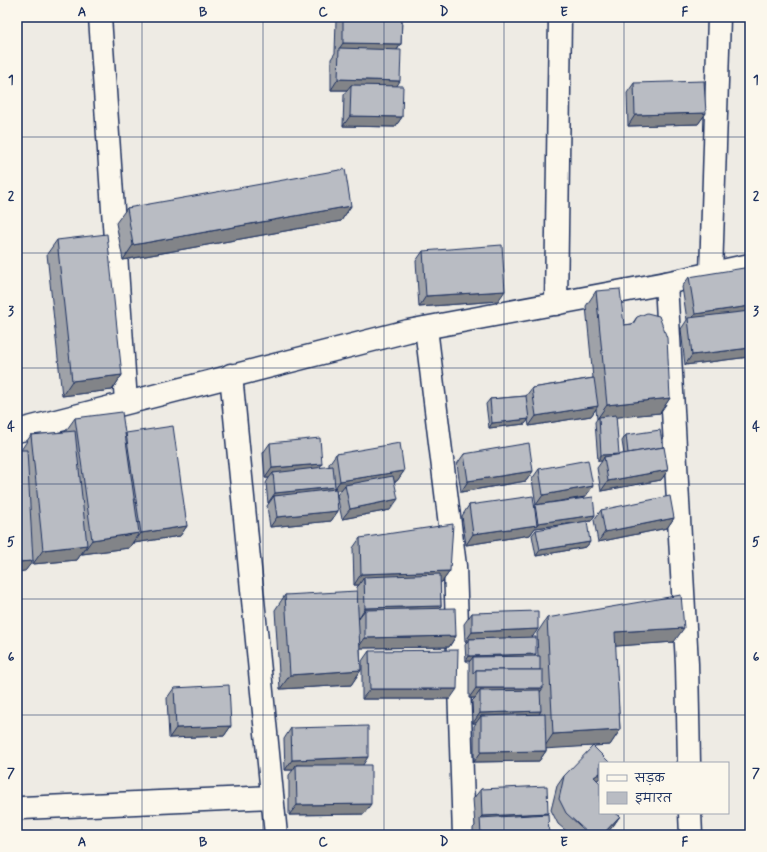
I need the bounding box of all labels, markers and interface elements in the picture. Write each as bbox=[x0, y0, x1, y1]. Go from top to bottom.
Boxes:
text: A bbox=[78, 4, 86, 21]
text: B bbox=[199, 4, 208, 21]
text: C bbox=[318, 4, 328, 21]
text: D bbox=[440, 4, 449, 21]
text: E bbox=[560, 4, 568, 21]
text: F bbox=[682, 4, 689, 21]
text: 1 bbox=[8, 72, 14, 89]
text: 1 bbox=[753, 72, 759, 89]
text: 2 bbox=[8, 188, 15, 205]
text: 2 bbox=[753, 188, 760, 205]
text: 3 bbox=[8, 303, 14, 320]
text: 3 bbox=[753, 303, 759, 320]
text: 4 bbox=[7, 419, 15, 436]
text: 4 bbox=[752, 419, 760, 436]
text: 5 bbox=[7, 534, 15, 551]
text: 5 bbox=[752, 534, 760, 551]
text: 6 bbox=[8, 649, 15, 666]
text: 6 bbox=[753, 649, 760, 666]
legend bbox=[599, 762, 729, 814]
text: 7 bbox=[7, 765, 15, 782]
text: 7 bbox=[752, 765, 760, 782]
text: सड़क bbox=[634, 771, 666, 787]
text: इमारत bbox=[635, 791, 673, 807]
text: A bbox=[78, 834, 86, 851]
text: B bbox=[199, 834, 208, 851]
text: C bbox=[318, 834, 328, 851]
text: D bbox=[440, 834, 449, 851]
text: E bbox=[560, 834, 568, 851]
text: F bbox=[682, 834, 689, 851]

